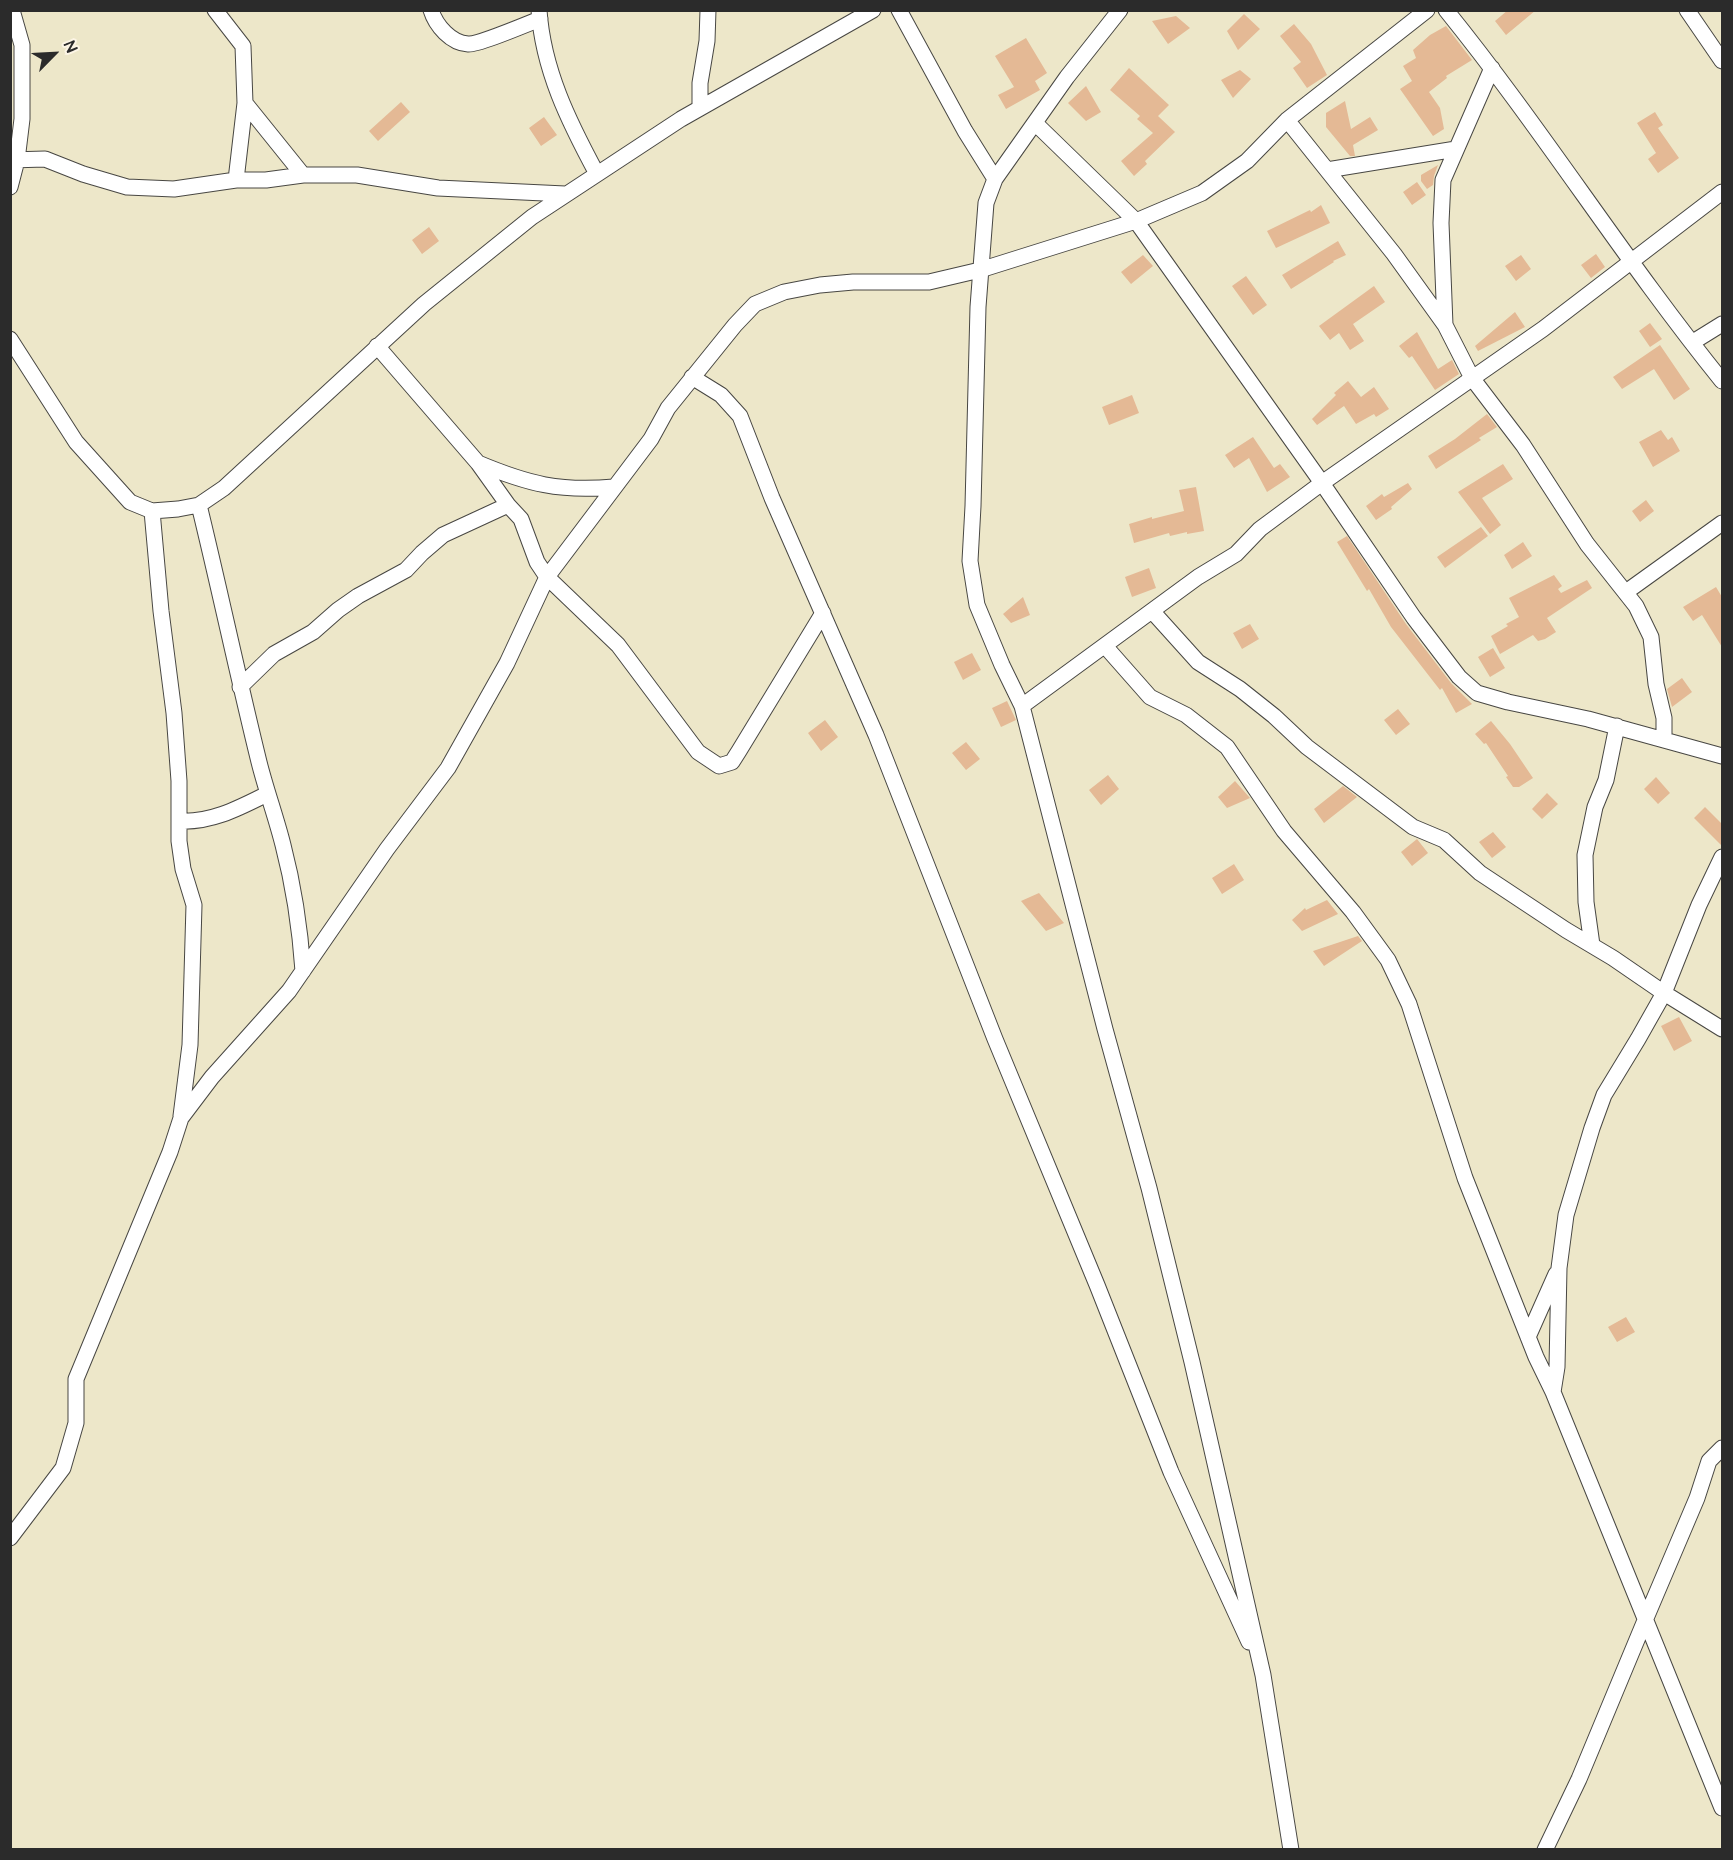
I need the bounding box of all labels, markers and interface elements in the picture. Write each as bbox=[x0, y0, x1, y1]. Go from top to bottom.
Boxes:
north arrow bbox=[24, 24, 84, 84]
text: N bbox=[58, 38, 83, 56]

